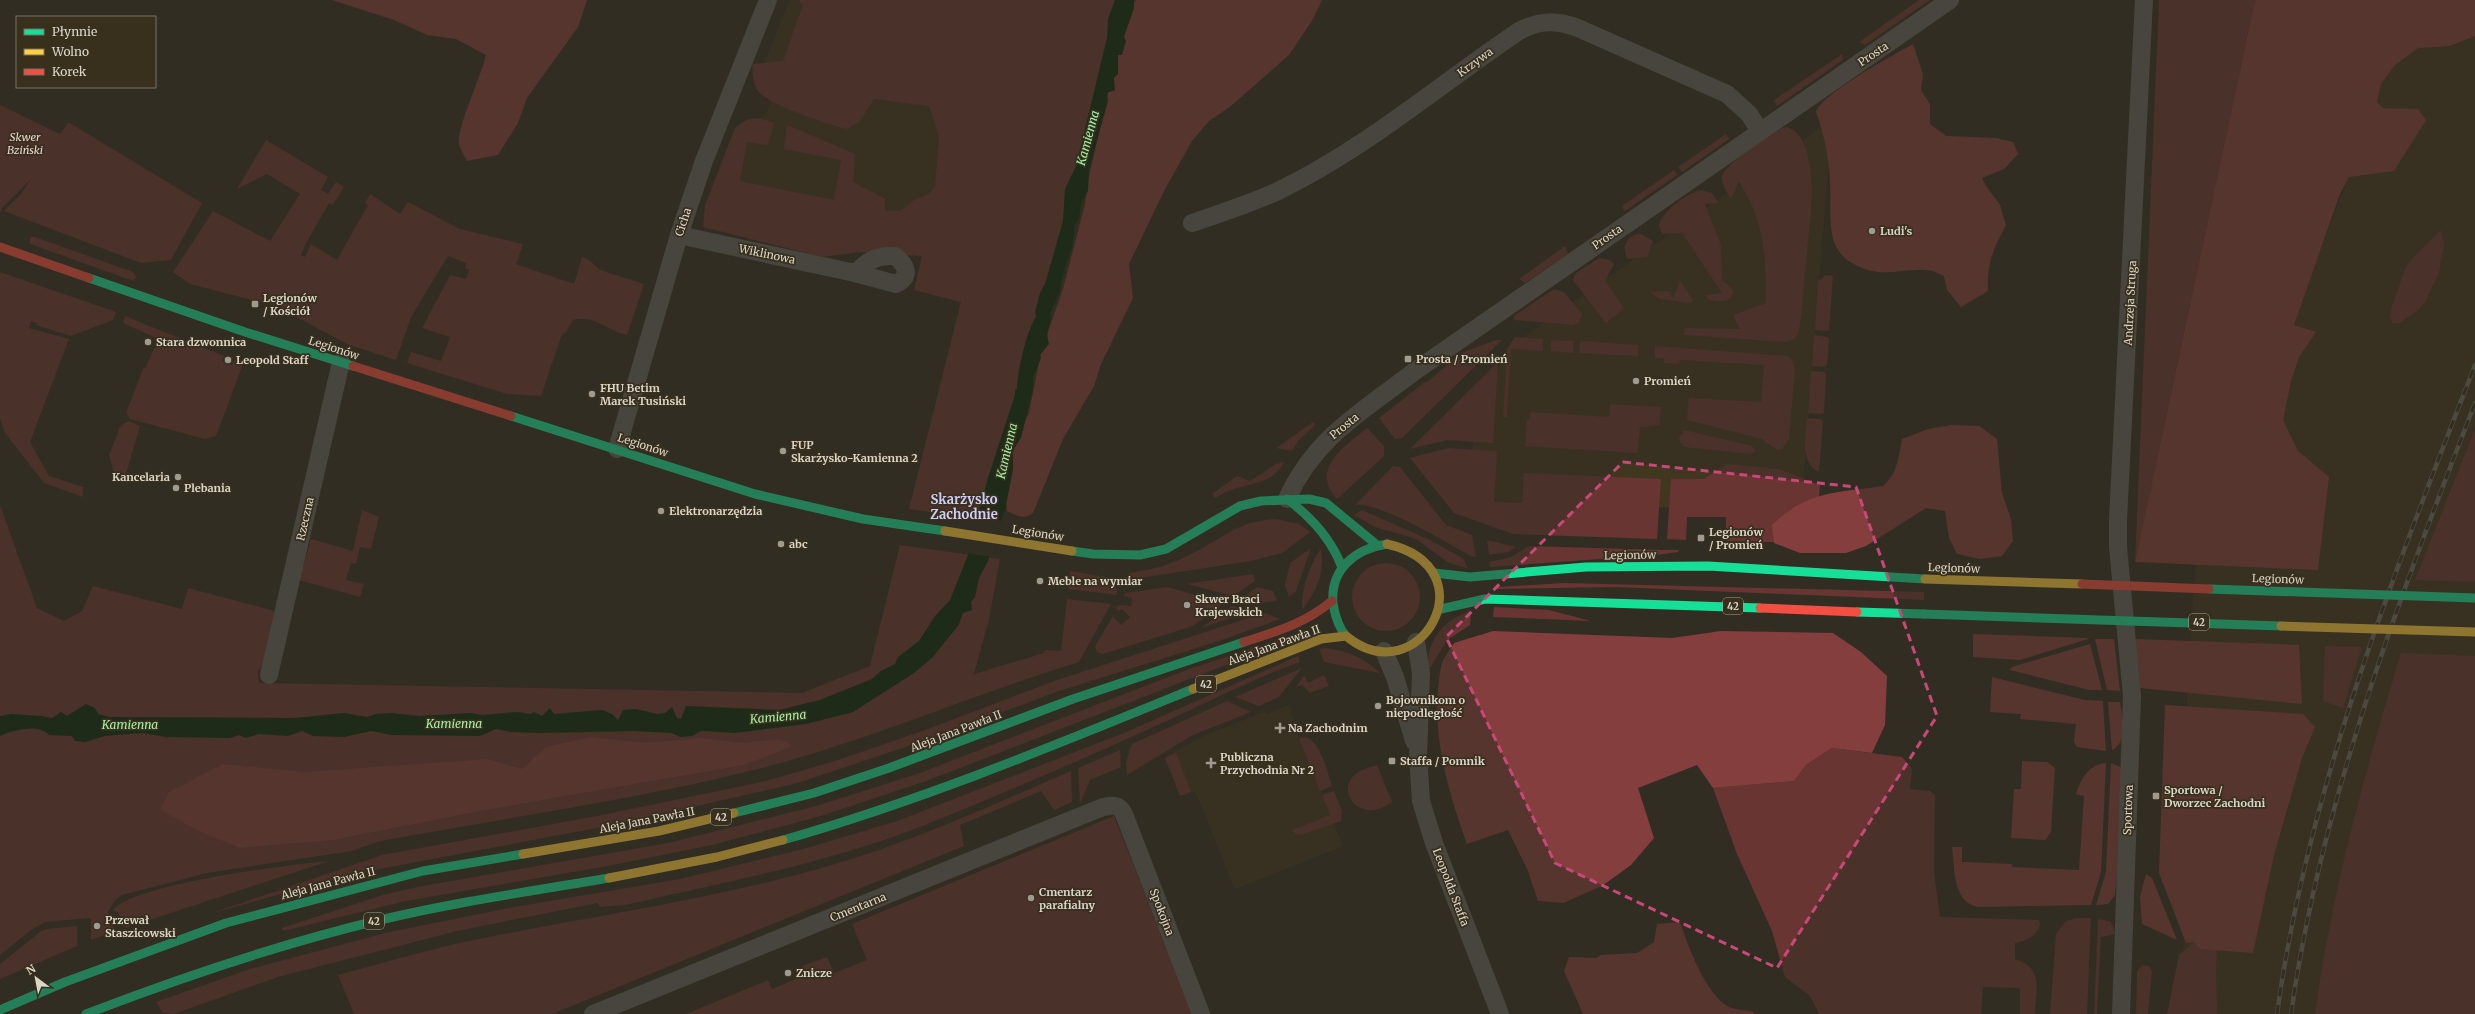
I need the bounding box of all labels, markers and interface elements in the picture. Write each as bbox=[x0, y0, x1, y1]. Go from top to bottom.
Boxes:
legend bbox=[16, 16, 156, 88]
text: Płynnie bbox=[52, 24, 97, 39]
street label: Prosta bbox=[1855, 39, 1891, 69]
text: Wolno bbox=[51, 44, 89, 59]
street label: Krzywa bbox=[1454, 44, 1496, 80]
text: Korek bbox=[52, 64, 87, 79]
water label: Kamienna bbox=[1073, 109, 1102, 168]
park label: Skwer Bziński bbox=[7, 130, 43, 157]
street label: Cicha bbox=[672, 206, 694, 238]
street label: Prosta bbox=[1589, 222, 1625, 252]
place label: Ludi's bbox=[1880, 224, 1913, 238]
marker: Ludi's bbox=[1867, 226, 1877, 236]
street label: Wiklinowa bbox=[737, 241, 797, 267]
street label: Andrzeja Struga bbox=[2121, 260, 2139, 347]
place label: Legionów / Kościół bbox=[263, 291, 317, 318]
marker: Legionów / Kościół bbox=[250, 299, 260, 309]
street label: Legionów bbox=[307, 333, 362, 363]
place label: Stara dzwonnica bbox=[156, 335, 246, 349]
marker: Stara dzwonnica bbox=[143, 337, 153, 347]
place label: Prosta / Promień bbox=[1416, 352, 1508, 366]
place label: Leopold Staff bbox=[236, 353, 309, 367]
marker: Prosta / Promień bbox=[1403, 354, 1413, 364]
marker: Leopold Staff bbox=[223, 355, 233, 365]
place label: Promień bbox=[1644, 374, 1691, 388]
marker: Promień bbox=[1631, 376, 1641, 386]
place label: FHU Betim Marek Tusiński bbox=[600, 381, 686, 408]
marker: FHU Betim Marek Tusiński bbox=[587, 389, 597, 399]
street label: Prosta bbox=[1326, 410, 1362, 442]
water label: Kamienna bbox=[993, 422, 1020, 481]
street label: Legionów bbox=[616, 430, 671, 460]
place label: FUP Skarżysko-Kamienna 2 bbox=[791, 438, 918, 465]
marker: FUP Skarżysko-Kamienna 2 bbox=[778, 446, 788, 456]
place label: Kancelaria bbox=[112, 470, 170, 484]
marker: Kancelaria bbox=[173, 472, 183, 482]
place label: Plebania bbox=[184, 481, 231, 495]
marker: Plebania bbox=[171, 483, 181, 493]
district label: Skarżysko Zachodnie bbox=[930, 491, 998, 523]
street label: Rzeczna bbox=[293, 496, 317, 542]
place label: Elektronarzędzia bbox=[669, 504, 762, 518]
marker: Elektronarzędzia bbox=[656, 506, 666, 516]
street label: Legionów bbox=[1011, 522, 1066, 544]
place label: Legionów / Promień bbox=[1709, 525, 1763, 552]
marker: Legionów / Promień bbox=[1696, 533, 1706, 543]
place label: abc bbox=[789, 537, 808, 551]
marker: abc bbox=[776, 539, 786, 549]
street label: Legionów bbox=[1604, 548, 1657, 562]
street label: Legionów bbox=[1928, 560, 1981, 576]
street label: Legionów bbox=[2252, 571, 2305, 587]
place label: Meble na wymiar bbox=[1048, 574, 1142, 588]
marker: Meble na wymiar bbox=[1035, 576, 1045, 586]
place label: Skwer Braci Krajewskich bbox=[1195, 592, 1263, 619]
road number: 42 bbox=[1723, 598, 1743, 614]
marker: Skwer Braci Krajewskich bbox=[1182, 600, 1192, 610]
road number: 42 bbox=[2189, 614, 2209, 630]
street label: Aleja Jana Pawła II bbox=[1225, 622, 1322, 668]
road number: 42 bbox=[1196, 676, 1216, 692]
place label: Bojownikom o niepodległość bbox=[1386, 693, 1465, 720]
marker: Bojownikom o niepodległość bbox=[1373, 701, 1383, 711]
water label: Kamienna bbox=[748, 707, 807, 727]
street label: Aleja Jana Pawła II bbox=[907, 707, 1004, 755]
water label: Kamienna bbox=[425, 716, 482, 731]
water label: Kamienna bbox=[101, 717, 158, 732]
place label: Na Zachodnim bbox=[1288, 721, 1367, 735]
marker: Na Zachodnim bbox=[1275, 723, 1285, 733]
place label: Publiczna Przychodnia Nr 2 bbox=[1220, 750, 1314, 777]
place label: Staffa / Pomnik bbox=[1400, 754, 1486, 768]
marker: Staffa / Pomnik bbox=[1387, 756, 1397, 766]
marker: Publiczna Przychodnia Nr 2 bbox=[1205, 757, 1217, 769]
place label: Sportowa / Dworzec Zachodni bbox=[2164, 783, 2265, 810]
street label: Sportowa bbox=[2120, 784, 2136, 835]
marker: Sportowa / Dworzec Zachodni bbox=[2151, 791, 2161, 801]
street label: Aleja Jana Pawła II bbox=[597, 804, 696, 836]
road number: 42 bbox=[711, 809, 731, 825]
street label: Leopolda Staffa bbox=[1430, 846, 1472, 928]
street label: Aleja Jana Pawła II bbox=[278, 864, 377, 903]
place label: Cmentarz parafialny bbox=[1039, 885, 1096, 912]
street label: Spokojna bbox=[1147, 886, 1177, 938]
street label: Cmentarna bbox=[828, 889, 888, 925]
marker: Cmentarz parafialny bbox=[1026, 893, 1036, 903]
place label: Przewał Staszicowski bbox=[105, 913, 176, 940]
road number: 42 bbox=[364, 913, 384, 929]
marker: Przewał Staszicowski bbox=[92, 921, 102, 931]
north arrow bbox=[16, 958, 56, 998]
text: N bbox=[23, 961, 38, 978]
place label: Znicze bbox=[796, 966, 832, 980]
marker: Znicze bbox=[783, 968, 793, 978]

